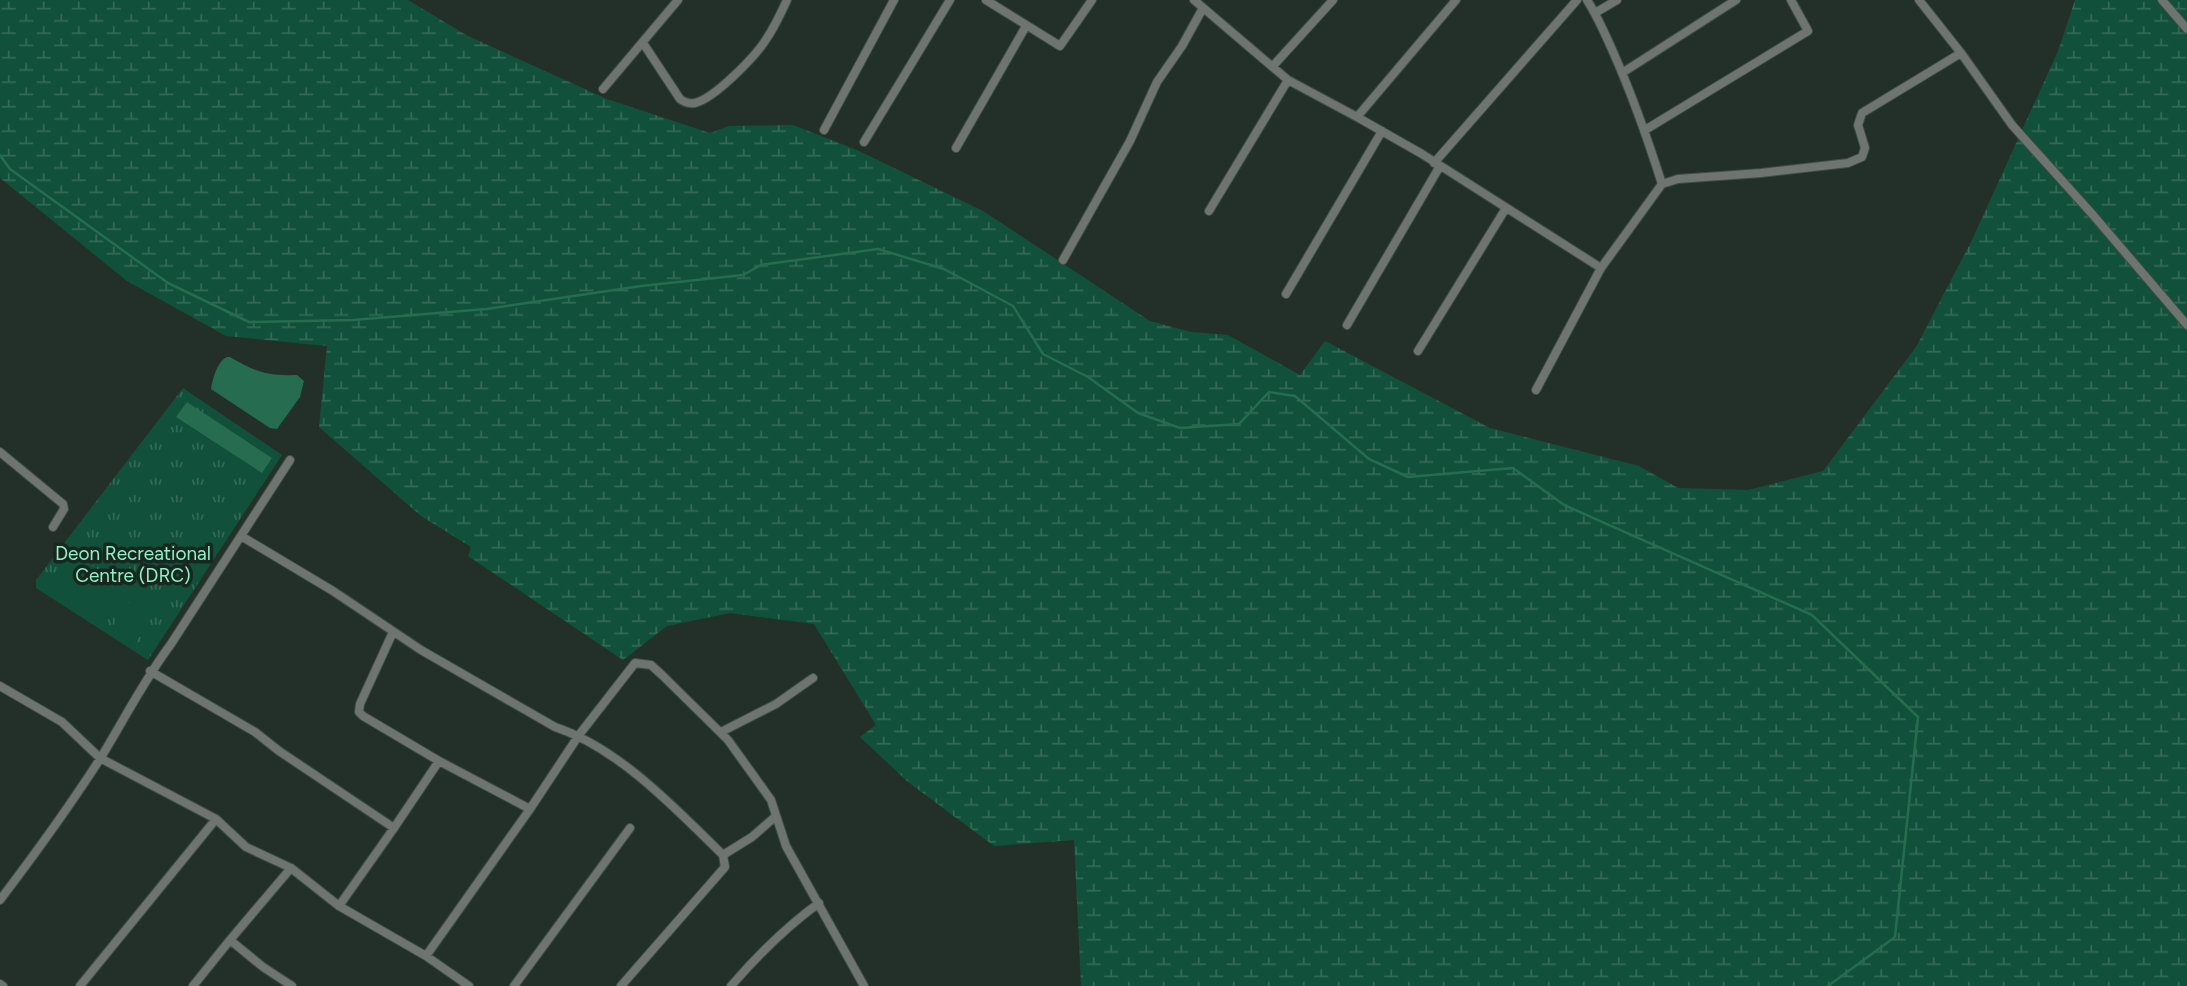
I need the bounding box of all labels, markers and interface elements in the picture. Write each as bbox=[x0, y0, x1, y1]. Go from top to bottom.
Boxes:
park label: Deon Recreational Centre (DRC) bbox=[55, 542, 211, 587]

